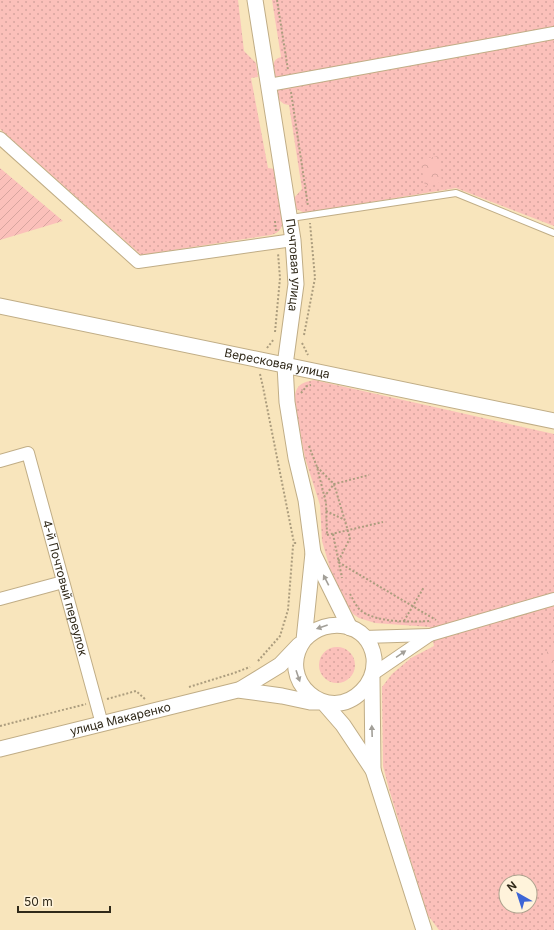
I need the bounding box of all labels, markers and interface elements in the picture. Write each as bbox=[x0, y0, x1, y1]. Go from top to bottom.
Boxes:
street label: Почтовая улица bbox=[283, 217, 304, 312]
street label: Вересковая улица bbox=[223, 345, 331, 381]
street label: 4-й Почтовый переулок bbox=[40, 518, 91, 658]
one-way arrow bbox=[323, 575, 329, 586]
one-way arrow bbox=[316, 625, 328, 631]
one-way arrow bbox=[395, 651, 407, 658]
one-way arrow bbox=[295, 671, 301, 683]
street label: улица Макаренко bbox=[68, 699, 172, 738]
one-way arrow bbox=[369, 724, 375, 737]
north arrow bbox=[498, 874, 538, 914]
text: N bbox=[504, 878, 519, 894]
scale bar bbox=[18, 888, 110, 914]
text: 50 m bbox=[24, 894, 53, 909]

